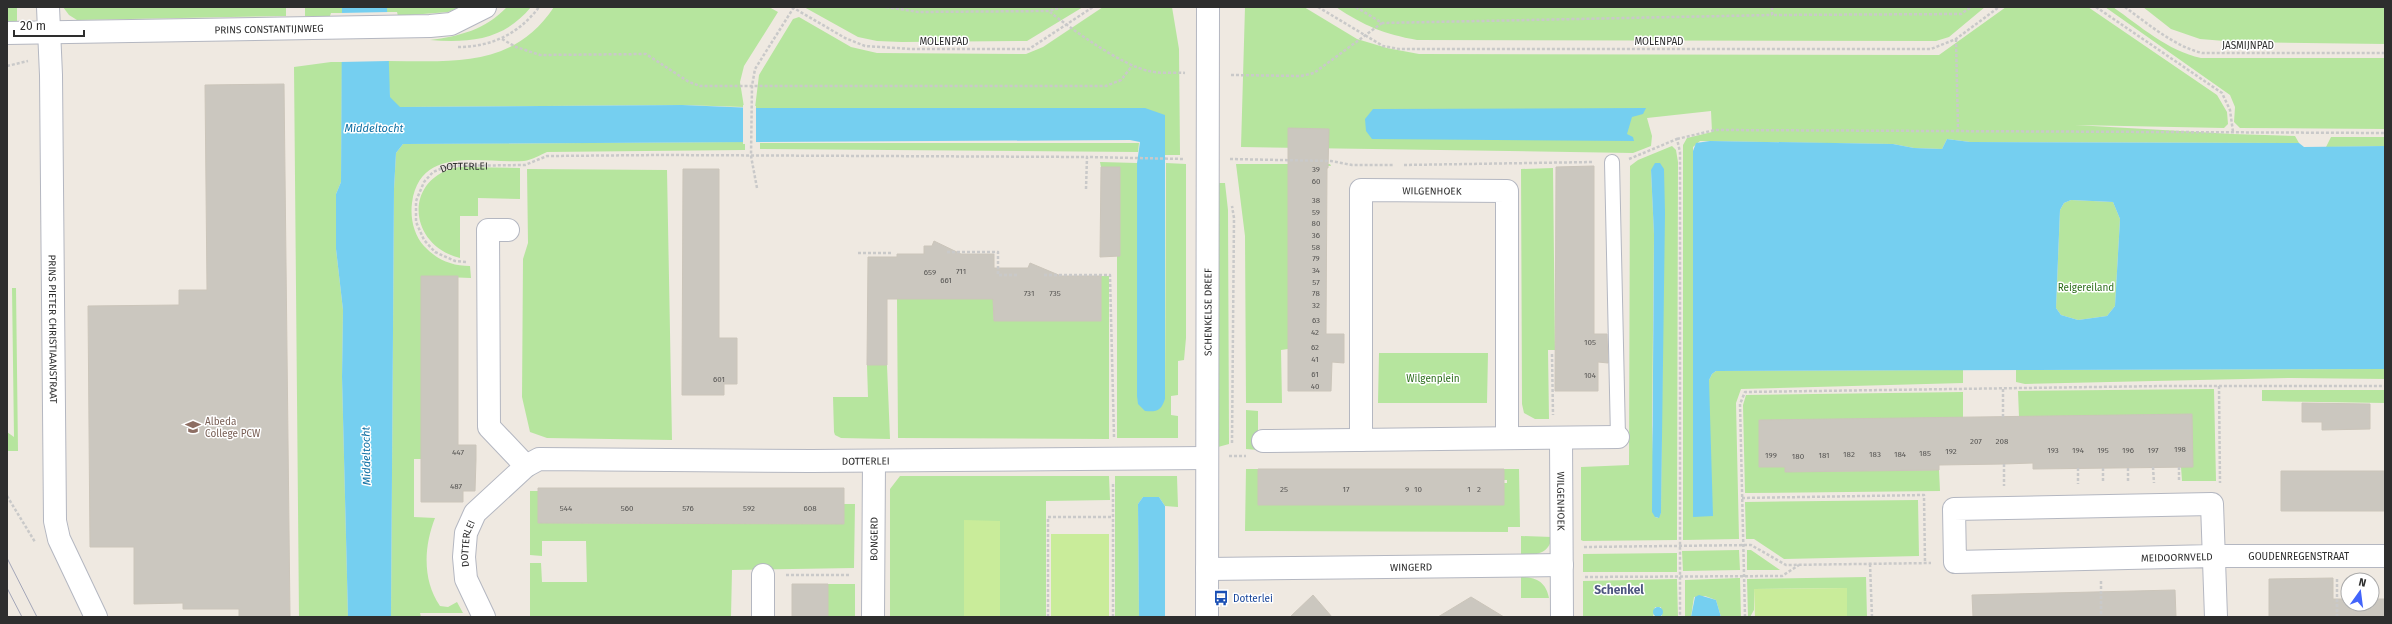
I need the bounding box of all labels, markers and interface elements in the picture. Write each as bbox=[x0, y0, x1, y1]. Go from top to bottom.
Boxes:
scale bar bbox=[14, 12, 84, 38]
text: 20 m bbox=[20, 19, 46, 33]
street label: PRINS CONSTANTIJNWEG bbox=[214, 23, 324, 37]
street label: MOLENPAD bbox=[919, 36, 969, 48]
street label: MOLENPAD bbox=[1634, 36, 1684, 48]
street label: JASMIJNPAD bbox=[2222, 40, 2274, 52]
water label: Middeltocht bbox=[345, 122, 404, 135]
street label: DOTTERLEI bbox=[439, 160, 488, 176]
house number: 39 bbox=[1312, 165, 1320, 174]
house number: 60 bbox=[1312, 177, 1321, 186]
street label: WILGENHOEK bbox=[1402, 185, 1462, 198]
house number: 38 bbox=[1312, 196, 1321, 205]
house number: 59 bbox=[1312, 208, 1320, 217]
house number: 80 bbox=[1312, 219, 1321, 228]
house number: 36 bbox=[1312, 231, 1320, 240]
house number: 58 bbox=[1312, 243, 1321, 252]
street label: PRINS PIETER CHRISTIAANSTRAAT bbox=[46, 254, 59, 404]
house number: 79 bbox=[1312, 254, 1320, 263]
house number: 34 bbox=[1312, 266, 1321, 275]
house number: 711 bbox=[956, 267, 966, 276]
house number: 659 bbox=[924, 268, 936, 277]
street label: SCHENKELSE DREEF bbox=[1202, 268, 1215, 356]
house number: 661 bbox=[940, 276, 952, 285]
house number: 57 bbox=[1312, 278, 1320, 287]
park label: Reigereiland bbox=[2058, 282, 2114, 294]
house number: 731 bbox=[1024, 289, 1034, 298]
house number: 735 bbox=[1049, 289, 1061, 298]
house number: 78 bbox=[1312, 289, 1320, 298]
house number: 32 bbox=[1312, 301, 1320, 310]
house number: 63 bbox=[1312, 316, 1320, 325]
house number: 42 bbox=[1311, 328, 1319, 337]
house number: 105 bbox=[1584, 338, 1596, 347]
house number: 62 bbox=[1311, 343, 1319, 352]
house number: 41 bbox=[1311, 355, 1319, 364]
house number: 61 bbox=[1311, 370, 1319, 379]
house number: 104 bbox=[1584, 371, 1597, 380]
park label: Wilgenplein bbox=[1406, 373, 1460, 385]
house number: 601 bbox=[713, 375, 725, 384]
house number: 40 bbox=[1311, 382, 1320, 391]
place label: Albeda College PCW bbox=[205, 416, 261, 440]
school or university icon: Albeda College PCW bbox=[184, 418, 202, 436]
water label: Middeltocht bbox=[359, 426, 374, 486]
house number: 207 bbox=[1970, 437, 1982, 446]
house number: 208 bbox=[1996, 437, 2009, 446]
house number: 198 bbox=[2174, 445, 2187, 454]
house number: 193 bbox=[2047, 446, 2059, 455]
house number: 194 bbox=[2072, 446, 2085, 455]
house number: 195 bbox=[2097, 446, 2109, 455]
house number: 196 bbox=[2122, 446, 2134, 455]
house number: 197 bbox=[2147, 446, 2159, 455]
house number: 192 bbox=[1945, 447, 1957, 456]
house number: 447 bbox=[452, 448, 464, 457]
house number: 185 bbox=[1919, 449, 1931, 458]
house number: 182 bbox=[1843, 450, 1855, 459]
house number: 183 bbox=[1869, 450, 1881, 459]
house number: 184 bbox=[1894, 450, 1907, 459]
house number: 199 bbox=[1765, 451, 1777, 460]
house number: 181 bbox=[1818, 451, 1830, 460]
house number: 180 bbox=[1792, 452, 1805, 461]
street label: DOTTERLEI bbox=[842, 455, 890, 468]
street label: WILGENHOEK bbox=[1554, 471, 1567, 531]
house number: 487 bbox=[450, 482, 462, 491]
house number: 25 bbox=[1280, 485, 1288, 494]
house number: 17 bbox=[1342, 485, 1350, 494]
house number: 9 bbox=[1405, 485, 1409, 494]
house number: 10 bbox=[1414, 485, 1422, 494]
house number: 1 bbox=[1467, 485, 1471, 494]
house number: 2 bbox=[1477, 485, 1481, 494]
house number: 544 bbox=[560, 504, 573, 513]
house number: 560 bbox=[621, 504, 634, 513]
house number: 576 bbox=[682, 504, 694, 513]
house number: 592 bbox=[743, 504, 755, 513]
house number: 608 bbox=[803, 504, 817, 513]
street label: BONGERD bbox=[868, 517, 881, 561]
street label: DOTTERLEI bbox=[459, 518, 478, 568]
street label: MEIDOORNVELD bbox=[2141, 551, 2213, 565]
street label: GOUDENREGENSTRAAT bbox=[2248, 551, 2350, 563]
street label: WINGERD bbox=[1390, 561, 1432, 574]
north arrow bbox=[2340, 572, 2380, 612]
text: N bbox=[2357, 576, 2367, 590]
district label: Schenkel bbox=[1594, 583, 1644, 597]
bus stop icon: Dotterlei bbox=[1212, 589, 1230, 607]
place label: Dotterlei bbox=[1233, 593, 1273, 605]

